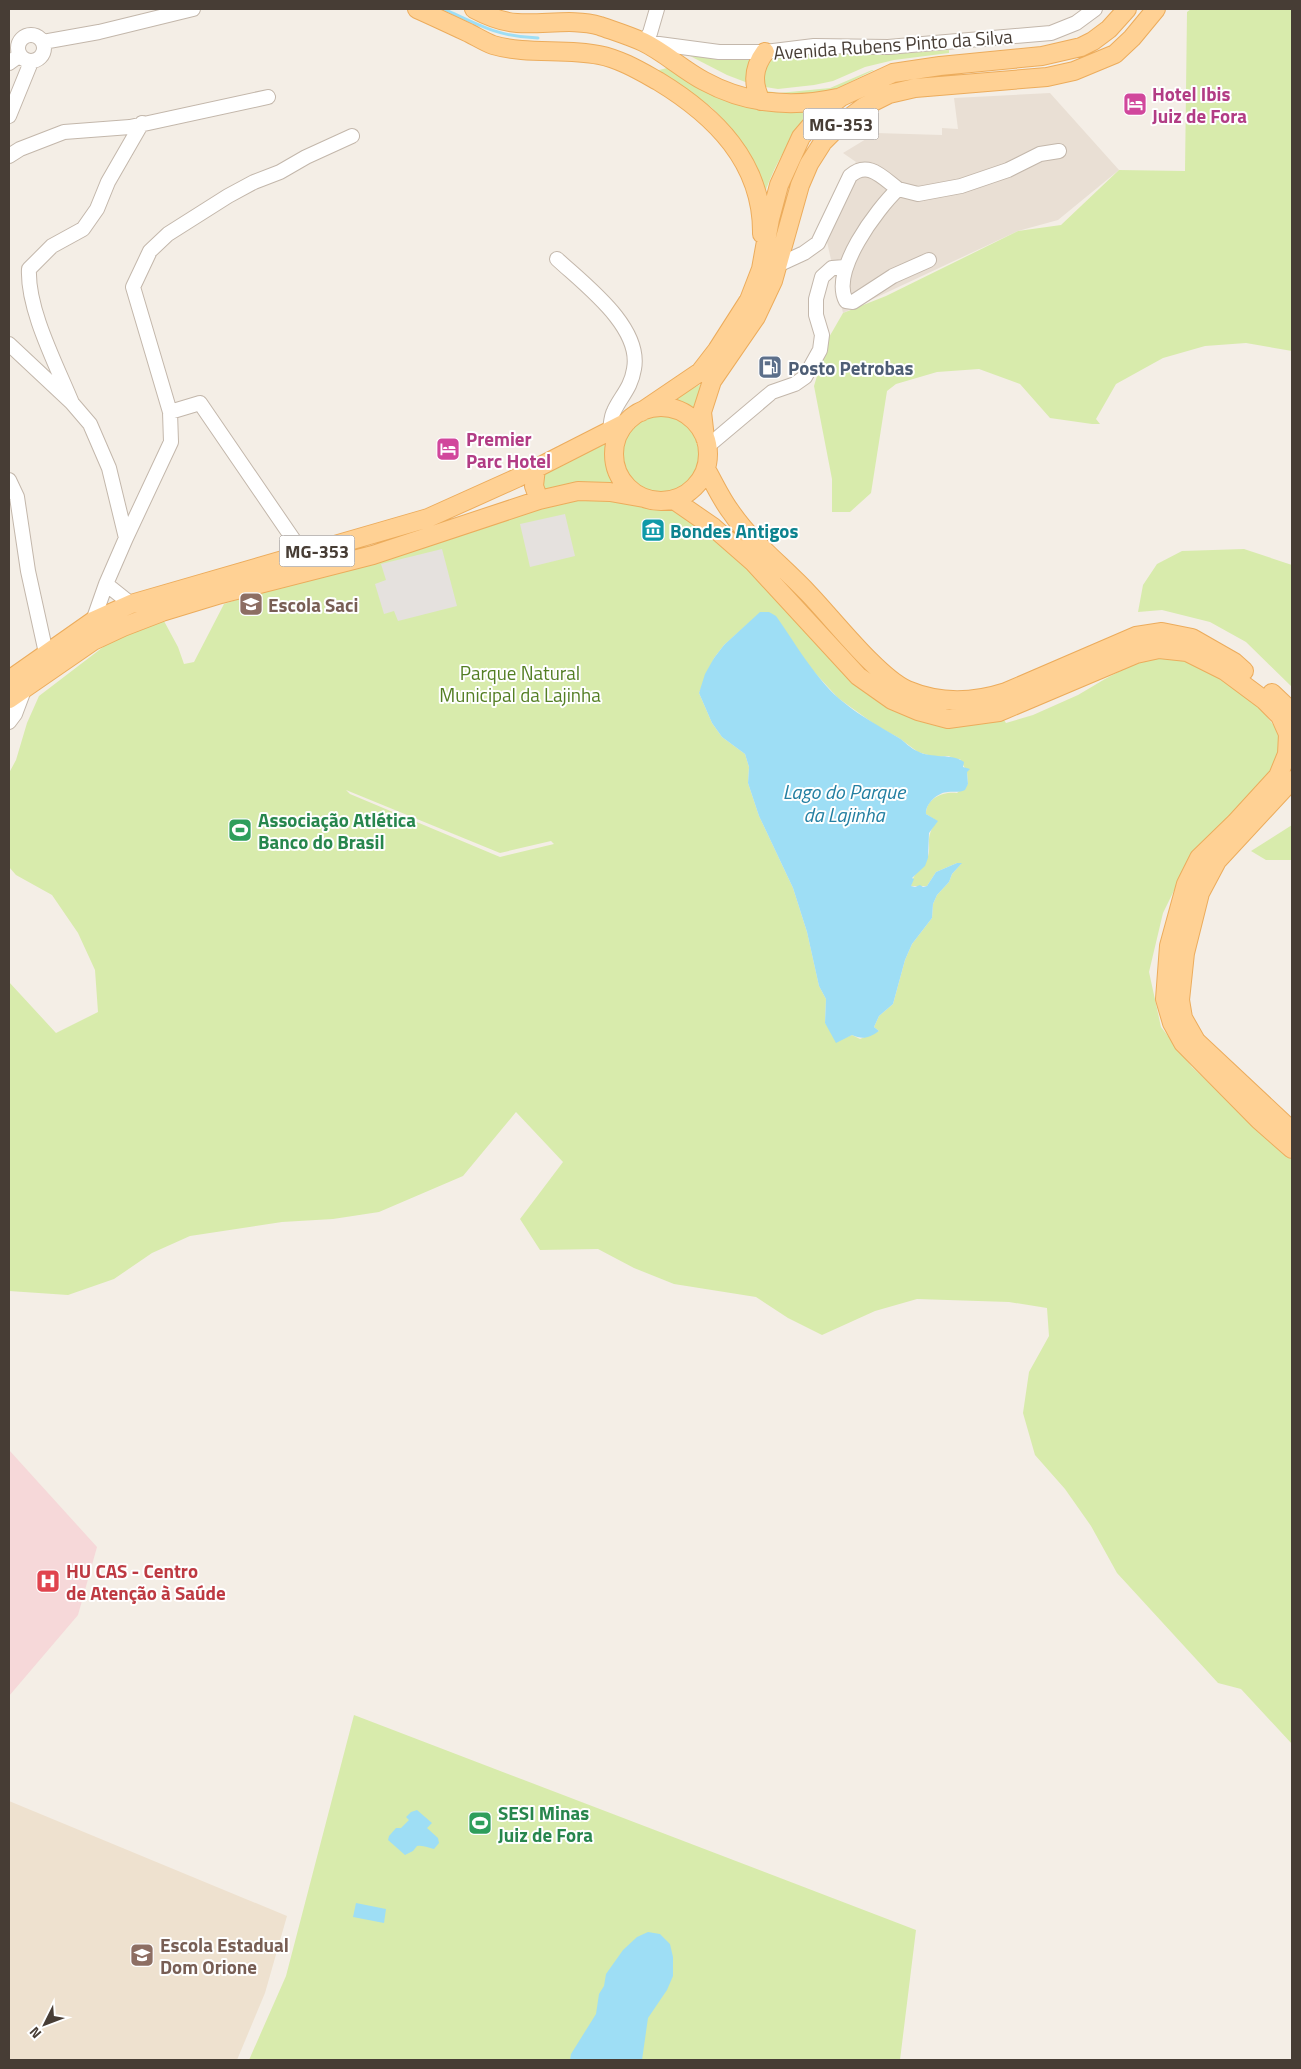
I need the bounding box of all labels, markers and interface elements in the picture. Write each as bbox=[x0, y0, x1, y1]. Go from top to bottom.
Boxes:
street label: Avenida Rubens Pinto da Silva bbox=[772, 21, 1014, 67]
place label: Hotel Ibis Juiz de Fora bbox=[1152, 79, 1247, 130]
hotel icon: Hotel Ibis Juiz de Fora bbox=[1122, 91, 1148, 117]
road number: MG-353 bbox=[804, 108, 878, 140]
place label: Posto Petrobas bbox=[788, 353, 913, 382]
fuel station icon: Posto Petrobas bbox=[757, 354, 783, 380]
place label: Premier Parc Hotel bbox=[466, 424, 551, 475]
hotel icon: Premier Parc Hotel bbox=[435, 436, 461, 462]
place label: Bondes Antigos bbox=[670, 516, 798, 545]
museum icon: Bondes Antigos bbox=[640, 517, 666, 543]
road number: MG-353 bbox=[280, 536, 354, 566]
place label: Escola Saci bbox=[268, 590, 358, 619]
school or university icon: Escola Saci bbox=[238, 591, 264, 617]
park label: Parque Natural Municipal da Lajinha bbox=[439, 658, 601, 709]
water label: Lago do Parque da Lajinha bbox=[783, 776, 907, 830]
place label: Associação Atlética Banco do Brasil bbox=[258, 805, 416, 856]
sports icon: Associação Atlética Banco do Brasil bbox=[227, 817, 253, 843]
place label: HU CAS - Centro de Atenção à Saúde bbox=[66, 1556, 226, 1607]
hospital icon: HU CAS - Centro de Atenção à Saúde bbox=[35, 1568, 61, 1594]
place label: SESI Minas Juiz de Fora bbox=[498, 1798, 593, 1849]
sports icon: SESI Minas Juiz de Fora bbox=[467, 1810, 493, 1836]
place label: Escola Estadual Dom Orione bbox=[160, 1930, 289, 1981]
school or university icon: Escola Estadual Dom Orione bbox=[129, 1942, 155, 1968]
north arrow bbox=[20, 1999, 70, 2049]
text: N bbox=[24, 2022, 46, 2044]

